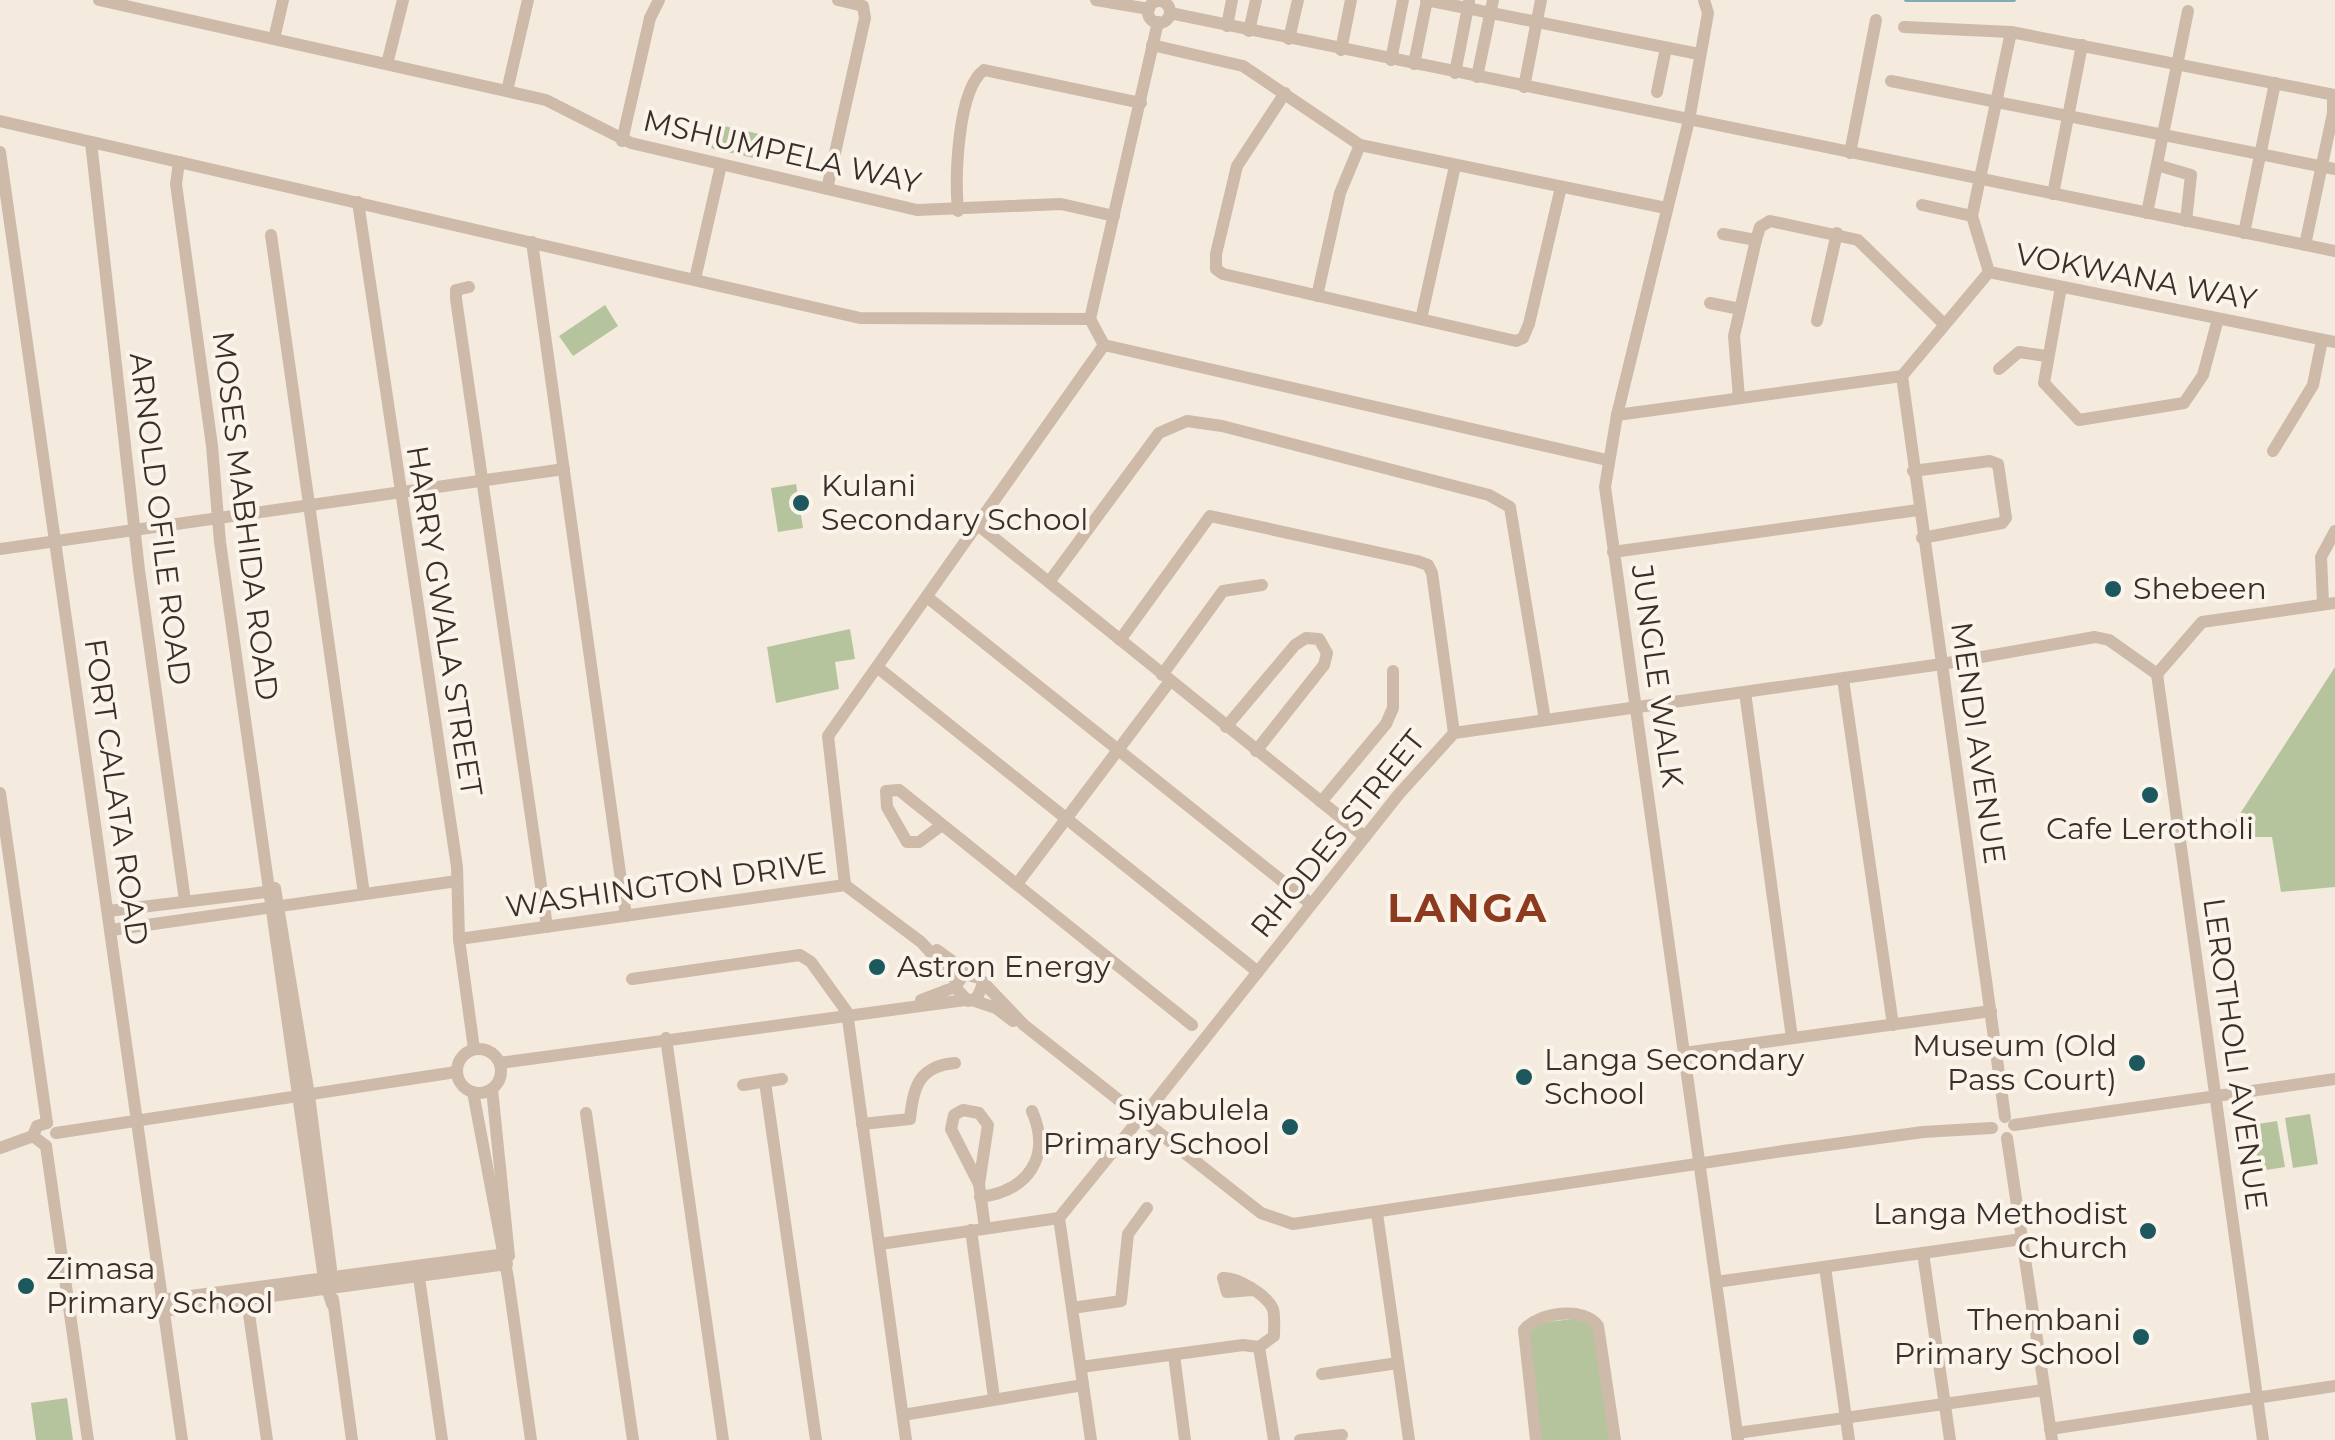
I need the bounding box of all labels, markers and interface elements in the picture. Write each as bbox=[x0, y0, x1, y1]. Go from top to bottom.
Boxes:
street label: MSHUMPELA WAY bbox=[640, 102, 925, 202]
street label: VOKWANA WAY bbox=[2013, 235, 2261, 318]
street label: MOSES MABHIDA ROAD bbox=[204, 329, 287, 703]
street label: ARNOLD OFILE ROAD bbox=[122, 351, 199, 687]
street label: HARRY GWALA STREET bbox=[399, 443, 491, 800]
place label: Kulani Secondary School bbox=[821, 467, 1088, 538]
marker: Kulani Secondary School bbox=[790, 492, 812, 514]
street label: JUNGLE WALK bbox=[1623, 561, 1692, 790]
place label: Shebeen bbox=[2133, 570, 2267, 607]
marker: Shebeen bbox=[2102, 578, 2124, 600]
street label: MENDI AVENUE bbox=[1943, 620, 2014, 866]
street label: FORT CALATA ROAD bbox=[77, 636, 156, 948]
street label: RHODES STREET bbox=[1242, 722, 1433, 945]
marker: Cafe Lerotholi bbox=[2139, 784, 2161, 806]
place label: Cafe Lerotholi bbox=[2046, 810, 2254, 847]
street label: WASHINGTON DRIVE bbox=[503, 844, 829, 925]
district label: LANGA bbox=[1387, 883, 1549, 932]
street label: LEROTHOLI AVENUE bbox=[2195, 895, 2276, 1212]
place label: Astron Energy bbox=[897, 948, 1111, 985]
marker: Astron Energy bbox=[866, 956, 888, 978]
place label: Museum (Old Pass Court) bbox=[1912, 1027, 2117, 1098]
place label: Langa Secondary School bbox=[1544, 1041, 1805, 1112]
marker: Museum (Old Pass Court) bbox=[2126, 1052, 2148, 1074]
marker: Langa Secondary School bbox=[1513, 1066, 1535, 1088]
place label: Siyabulela Primary School bbox=[1043, 1091, 1270, 1162]
marker: Siyabulela Primary School bbox=[1279, 1116, 1301, 1138]
place label: Langa Methodist Church bbox=[1873, 1195, 2128, 1266]
marker: Langa Methodist Church bbox=[2137, 1220, 2159, 1242]
place label: Zimasa Primary School bbox=[46, 1250, 273, 1321]
marker: Zimasa Primary School bbox=[15, 1275, 37, 1297]
place label: Thembani Primary School bbox=[1894, 1301, 2121, 1372]
marker: Thembani Primary School bbox=[2130, 1326, 2152, 1348]

